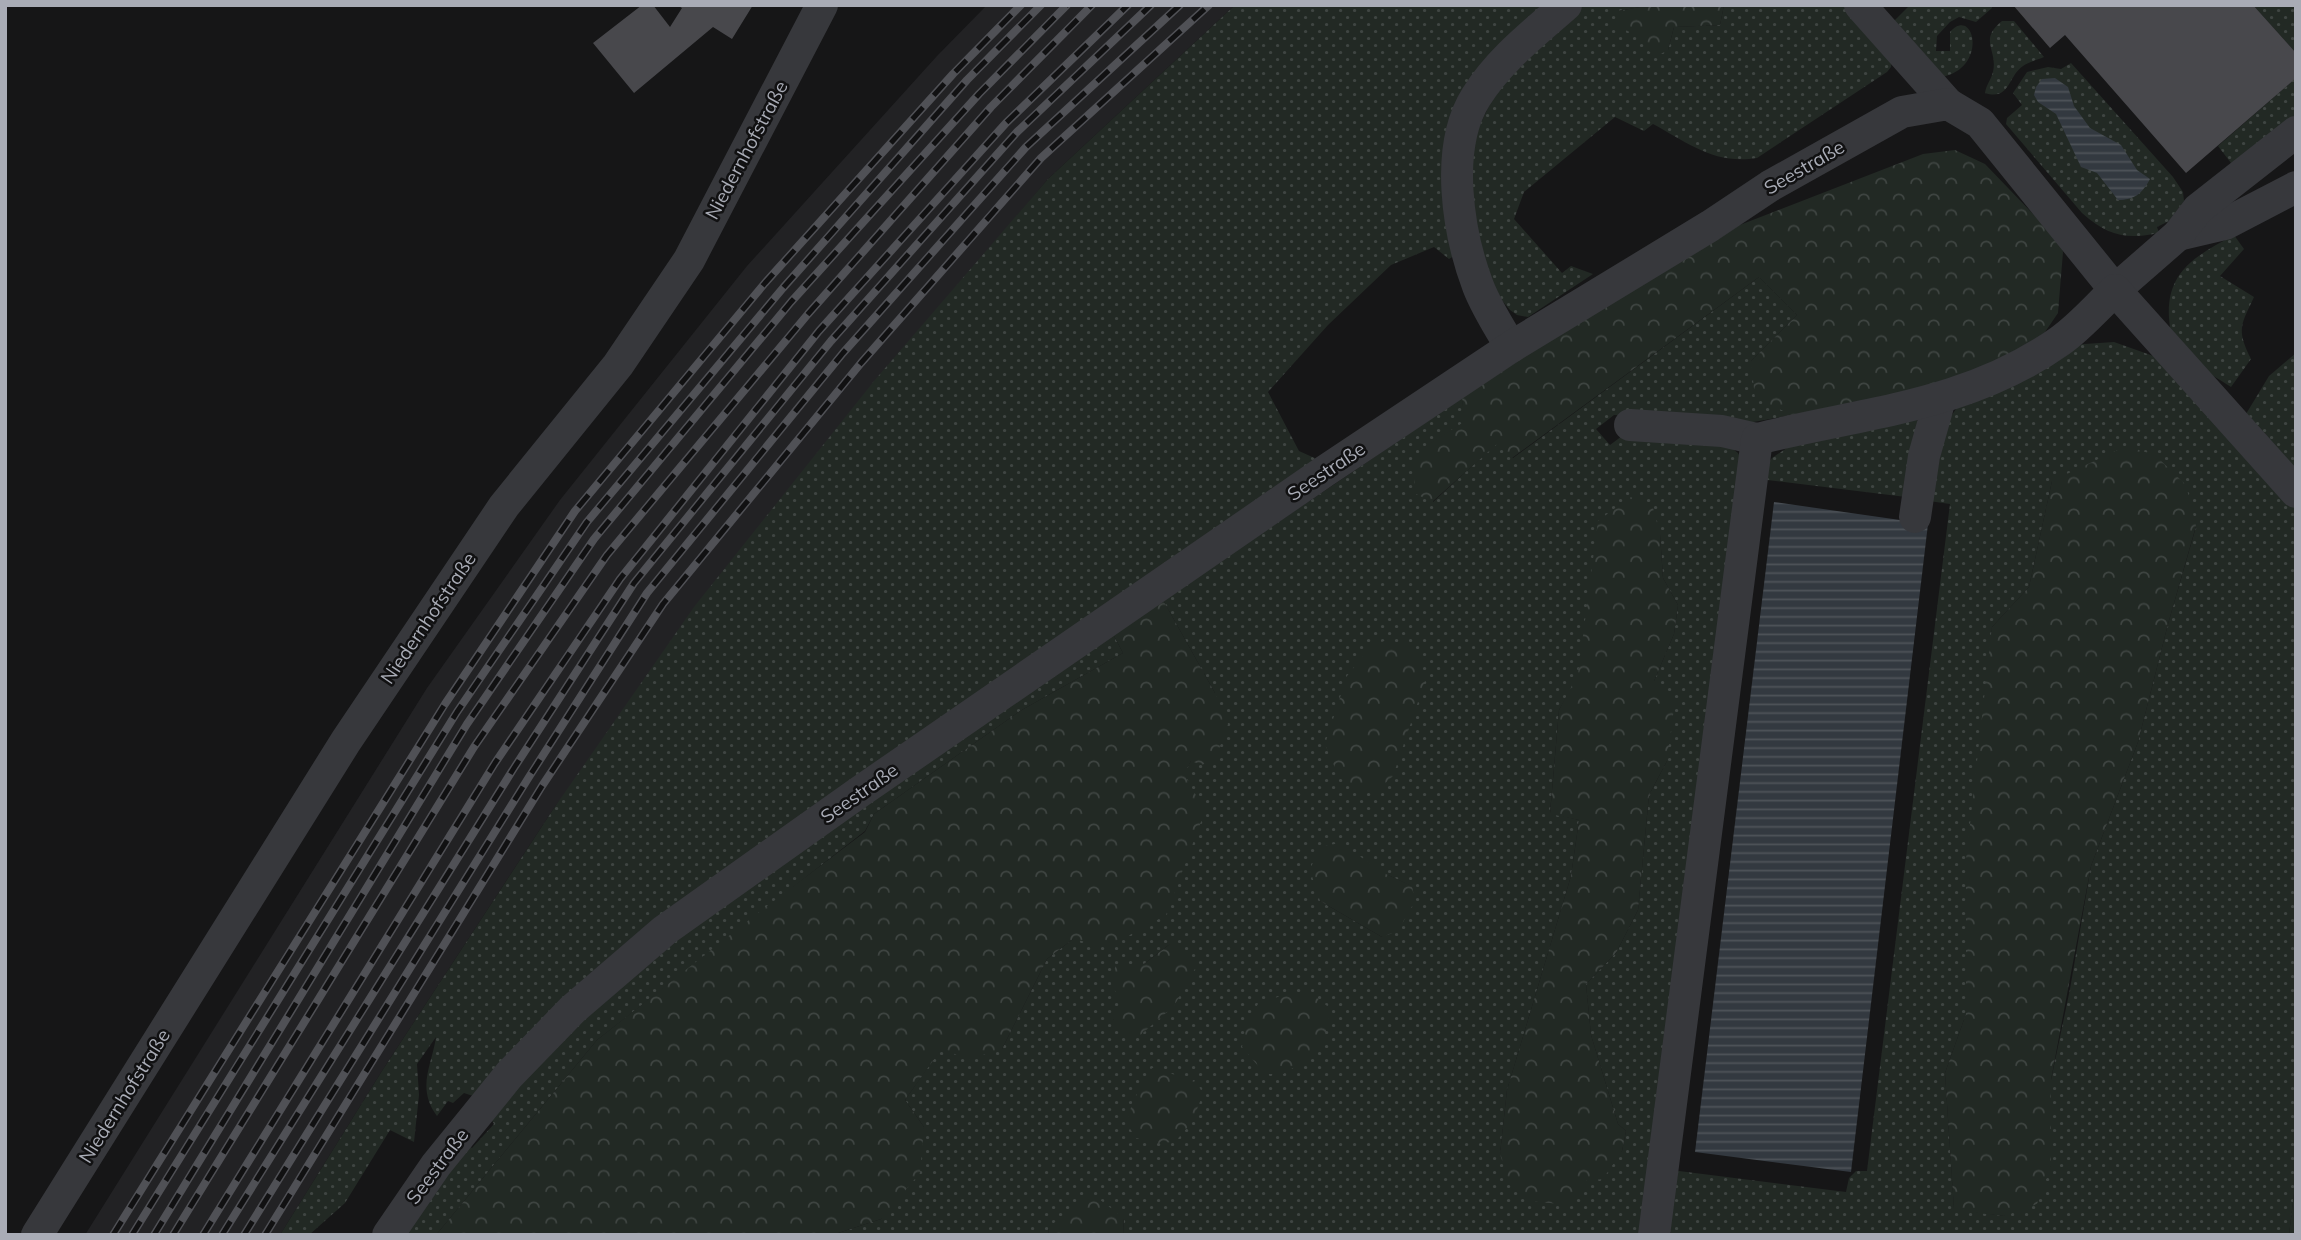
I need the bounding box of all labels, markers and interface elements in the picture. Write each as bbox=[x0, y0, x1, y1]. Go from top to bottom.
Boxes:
street label: Niedernhofstraße bbox=[699, 77, 793, 223]
street label: Seestraße bbox=[1759, 134, 1849, 200]
street label: Seestraße bbox=[1282, 436, 1370, 506]
street label: Niedernhofstraße bbox=[375, 548, 481, 688]
street label: Seestraße bbox=[816, 758, 902, 828]
street label: Niedernhofstraße bbox=[73, 1025, 175, 1167]
street label: Seestraße bbox=[401, 1123, 473, 1209]

